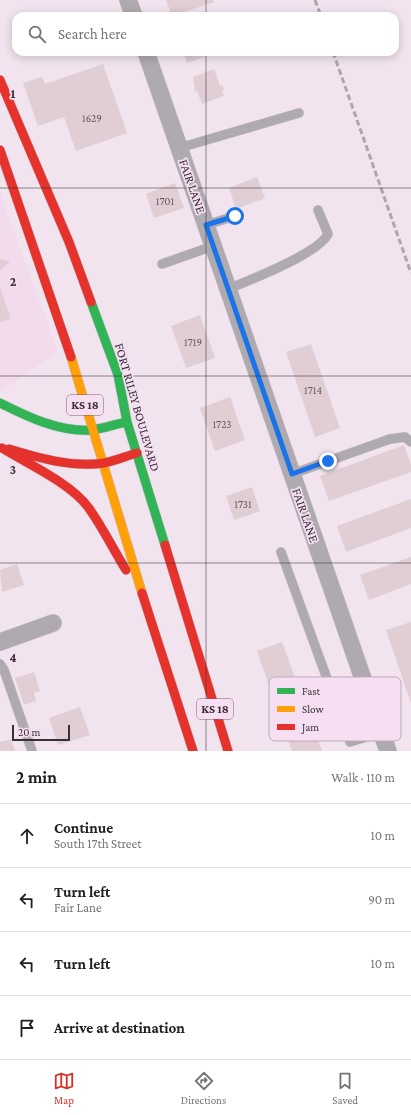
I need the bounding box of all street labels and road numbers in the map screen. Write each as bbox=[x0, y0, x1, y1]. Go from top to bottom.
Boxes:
street label: FAIR LANE bbox=[176, 157, 209, 215]
street label: FORT RILEY BOULEVARD bbox=[112, 341, 163, 473]
road number: KS 18 bbox=[67, 395, 103, 415]
street label: FAIR LANE bbox=[289, 486, 322, 544]
road number: KS 18 bbox=[197, 699, 233, 719]

